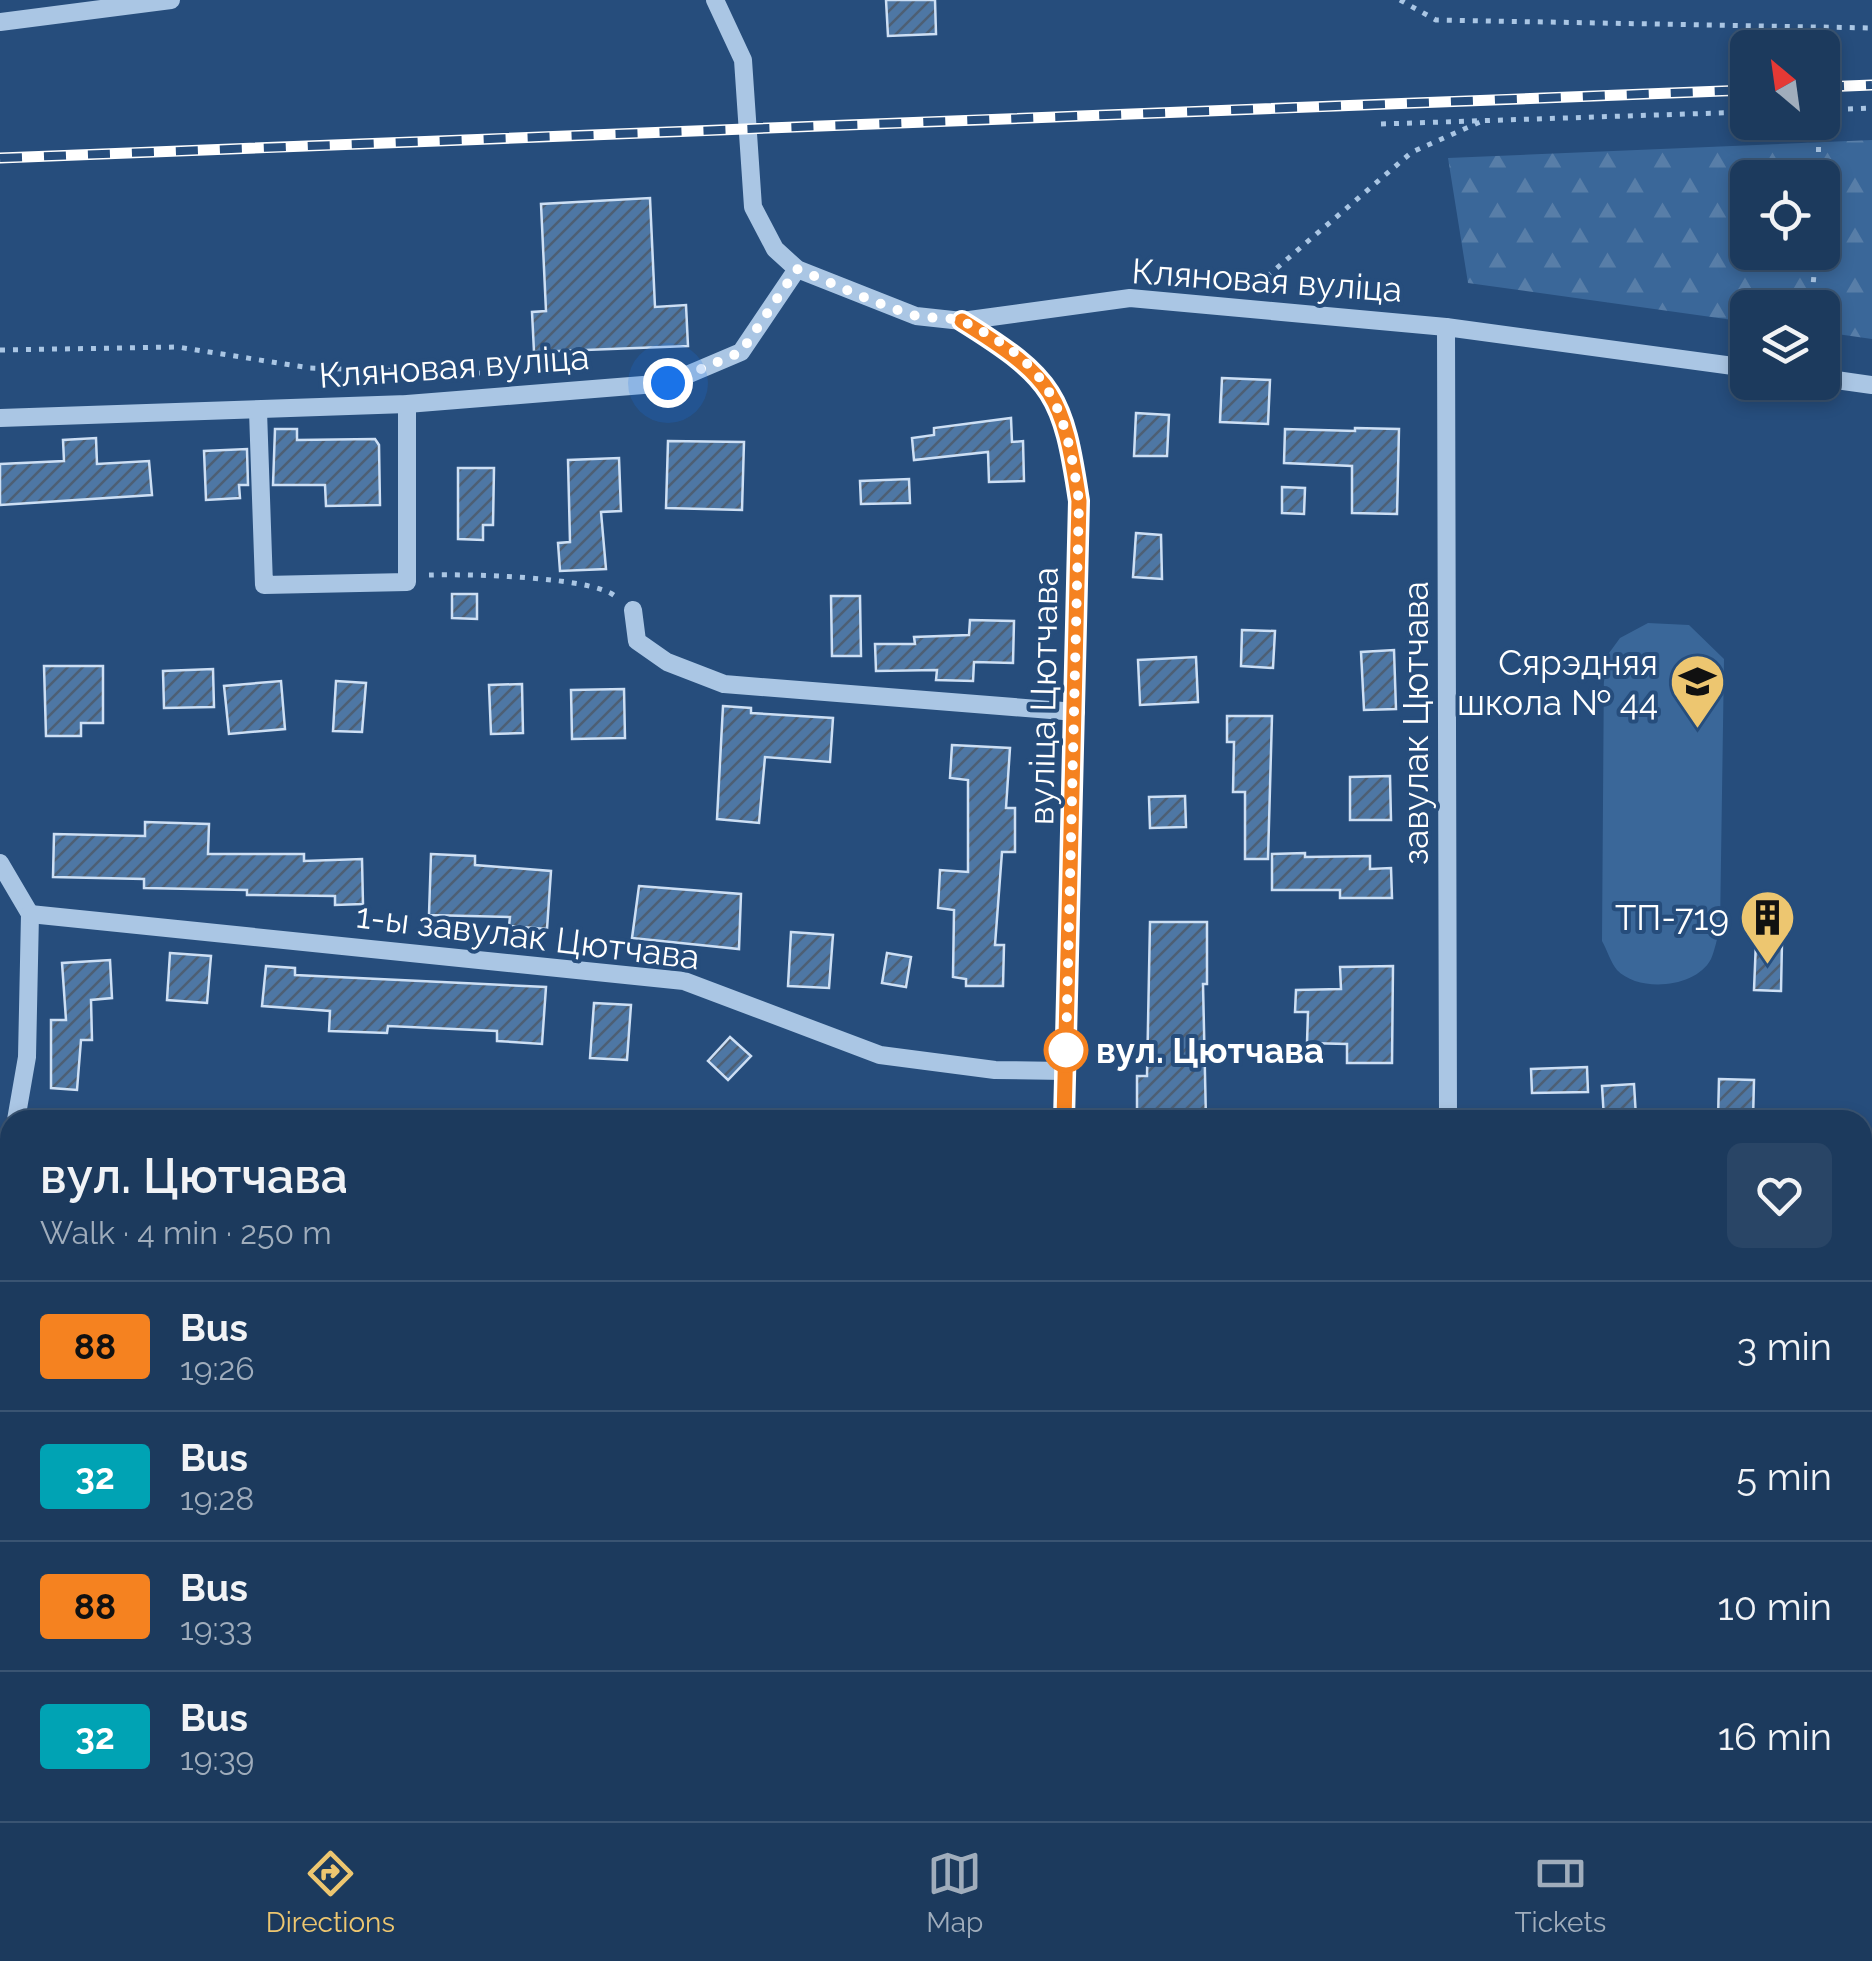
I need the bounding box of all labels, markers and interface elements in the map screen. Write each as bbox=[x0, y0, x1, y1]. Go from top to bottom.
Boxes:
north arrow bbox=[1730, 30, 1840, 140]
map controls bbox=[1730, 30, 1840, 400]
button: locate bbox=[1730, 160, 1840, 270]
street label: Кляновая вуліца bbox=[1130, 250, 1404, 310]
button: layers bbox=[1730, 290, 1840, 400]
street label: Кляновая вуліца bbox=[317, 336, 591, 396]
your location bbox=[643, 358, 693, 408]
street label: вуліца Цютчава bbox=[1020, 567, 1066, 825]
street label: завулак Цютчава bbox=[1395, 581, 1436, 865]
place label: Сярэдняя школа № 44 bbox=[1457, 642, 1658, 723]
school or university icon: Сярэдняя школа № 44 bbox=[1667, 652, 1727, 731]
building icon: ТП-719 bbox=[1738, 887, 1798, 966]
street label: 1-ы завулак Цютчава bbox=[354, 895, 702, 977]
place label: ТП-719 bbox=[1615, 897, 1729, 938]
marker: вул. Цютчава bbox=[1045, 1029, 1087, 1071]
place label: вул. Цютчава bbox=[1096, 1030, 1324, 1071]
button: heart bbox=[1727, 1143, 1832, 1248]
text: вул. Цютчава bbox=[40, 1148, 348, 1204]
text: Walk · 4 min · 250 m bbox=[40, 1214, 332, 1251]
text: Bus bbox=[180, 1305, 248, 1350]
text: 3 min bbox=[1737, 1324, 1832, 1369]
text: 88 bbox=[74, 1326, 116, 1367]
text: 19:26 bbox=[180, 1350, 254, 1387]
text: Bus bbox=[180, 1435, 248, 1480]
text: 5 min bbox=[1736, 1454, 1832, 1499]
text: 32 bbox=[75, 1456, 115, 1497]
text: 19:28 bbox=[180, 1480, 254, 1517]
text: Bus bbox=[180, 1565, 248, 1610]
text: 10 min bbox=[1717, 1584, 1832, 1629]
text: 88 bbox=[74, 1586, 116, 1627]
text: 19:33 bbox=[180, 1610, 253, 1647]
text: Bus bbox=[180, 1695, 248, 1740]
text: 16 min bbox=[1718, 1714, 1832, 1759]
text: 32 bbox=[75, 1716, 115, 1757]
text: 19:39 bbox=[180, 1740, 254, 1777]
tab: Directions bbox=[266, 1846, 395, 1939]
tab: Map bbox=[926, 1846, 983, 1939]
tab: Tickets bbox=[1514, 1846, 1606, 1939]

